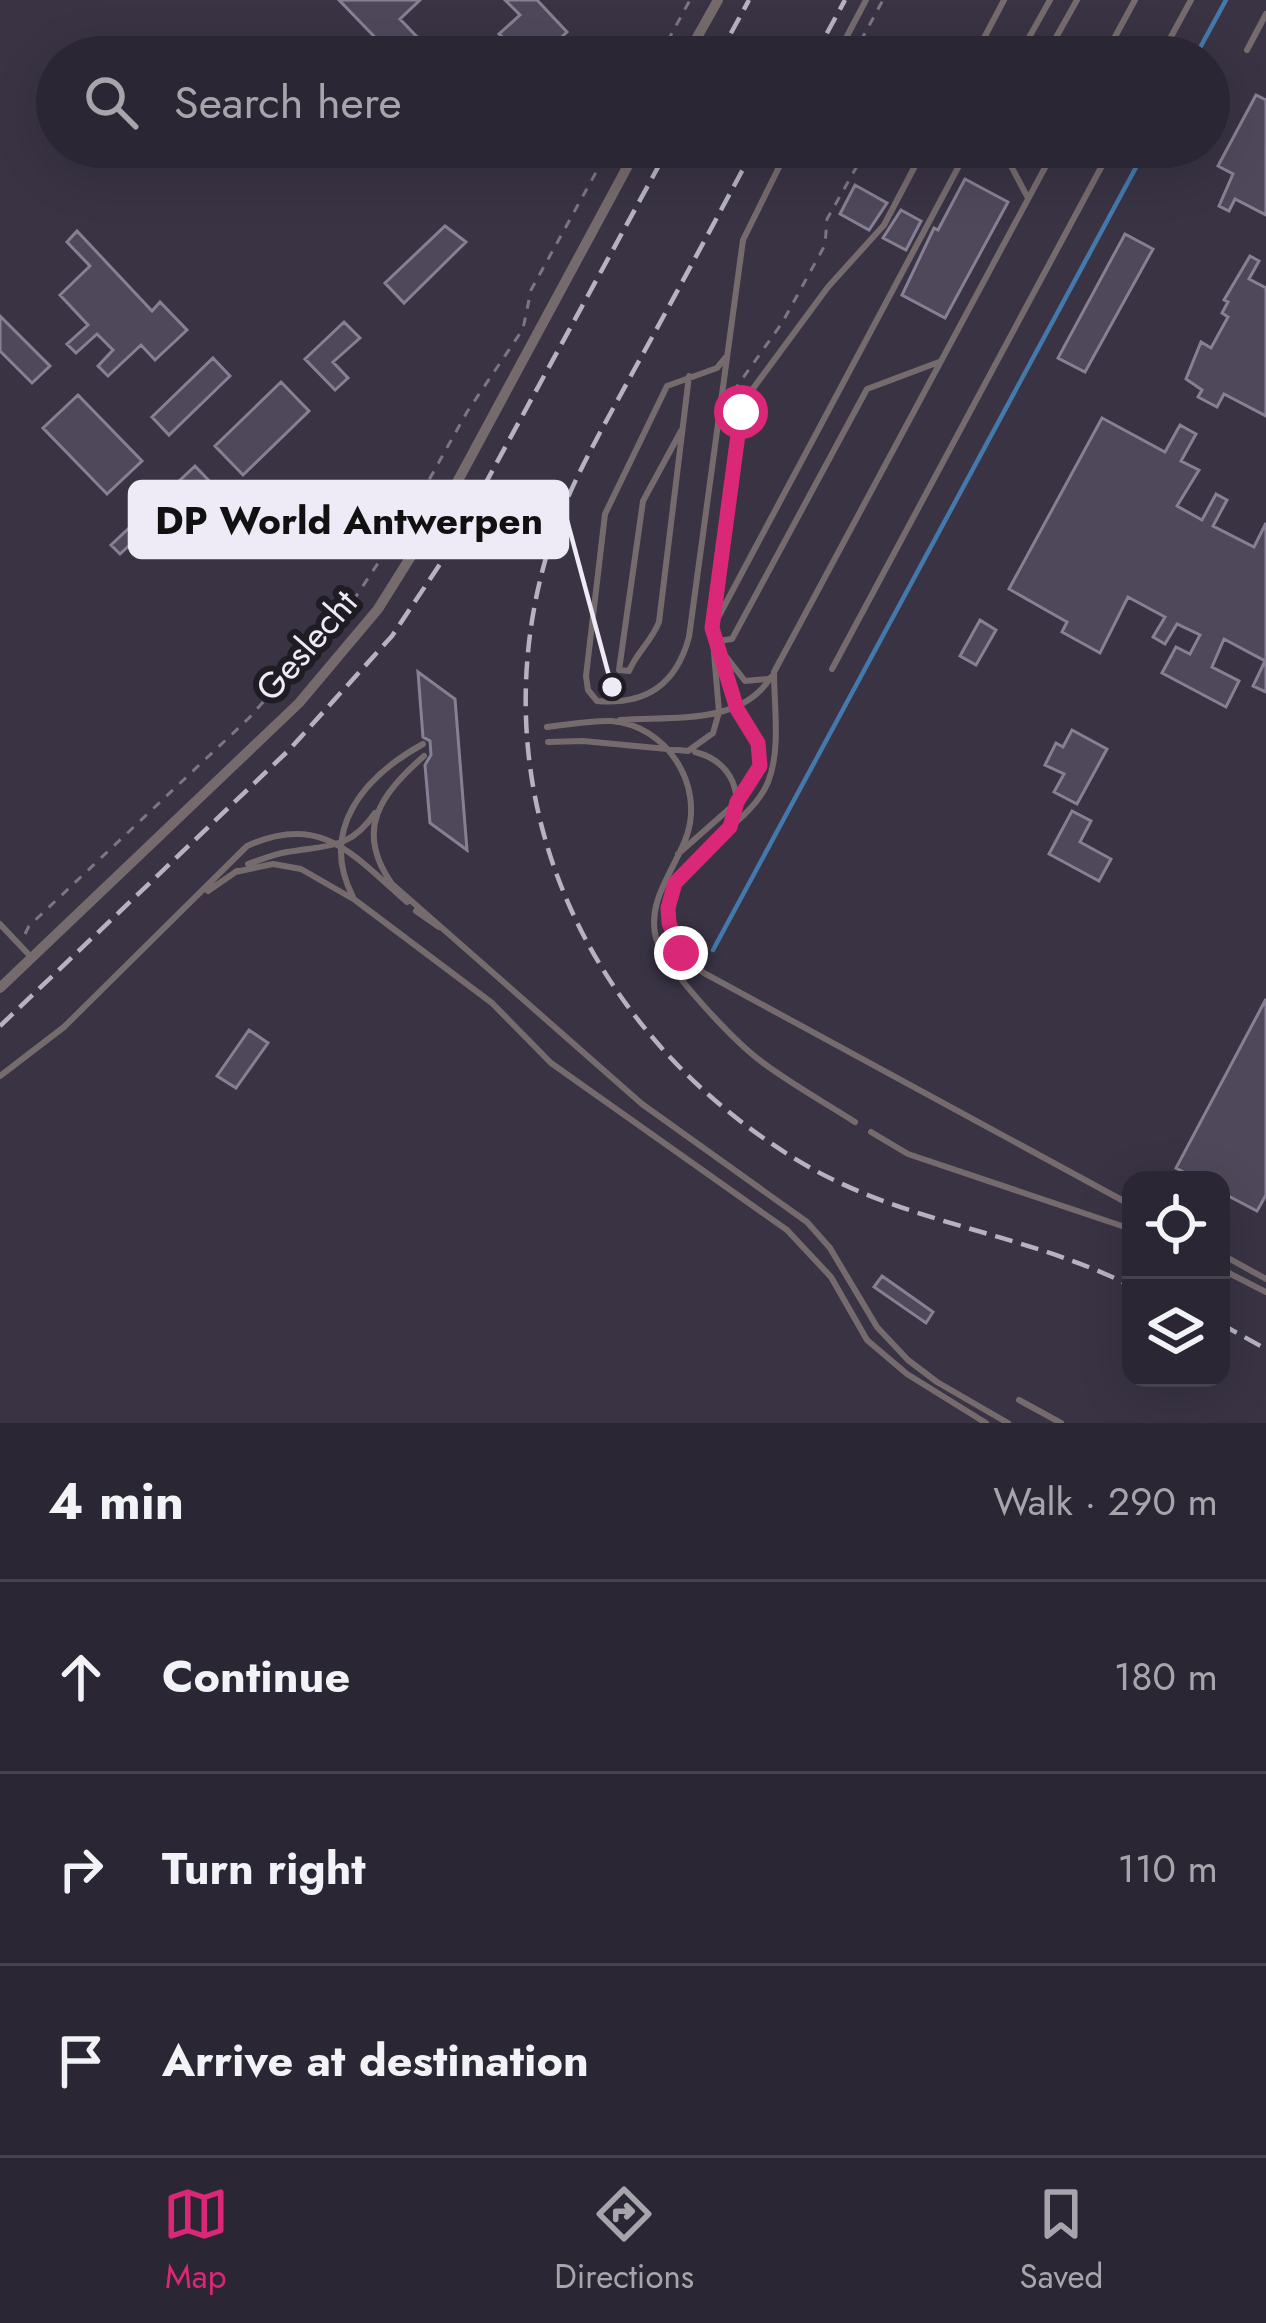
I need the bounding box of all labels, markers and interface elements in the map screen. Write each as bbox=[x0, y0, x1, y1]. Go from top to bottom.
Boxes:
search box bbox=[36, 36, 1230, 168]
icon: search bbox=[78, 69, 144, 135]
text: Search here bbox=[174, 70, 402, 135]
route start bbox=[714, 385, 768, 439]
callout: DP World Antwerpen bbox=[130, 482, 567, 557]
text: DP World Antwerpen bbox=[155, 492, 543, 549]
street label: Geslecht bbox=[243, 578, 369, 712]
route end bbox=[654, 926, 708, 980]
map controls bbox=[1122, 1171, 1230, 1387]
button: locate bbox=[1122, 1171, 1230, 1279]
button: layers bbox=[1122, 1279, 1230, 1387]
text: 4 min bbox=[48, 1464, 184, 1538]
text: Walk · 290 m bbox=[993, 1473, 1218, 1530]
icon: ahead bbox=[48, 1644, 114, 1710]
text: Continue bbox=[162, 1644, 350, 1709]
text: 180 m bbox=[1114, 1648, 1218, 1705]
icon: right bbox=[48, 1836, 114, 1902]
text: Turn right bbox=[162, 1836, 366, 1901]
text: 110 m bbox=[1117, 1840, 1218, 1897]
icon: arrive bbox=[48, 2028, 114, 2094]
text: Arrive at destination bbox=[162, 2028, 589, 2093]
tab: Map bbox=[163, 2181, 229, 2300]
tab: Directions bbox=[554, 2181, 694, 2300]
tab: Saved bbox=[1020, 2181, 1103, 2300]

